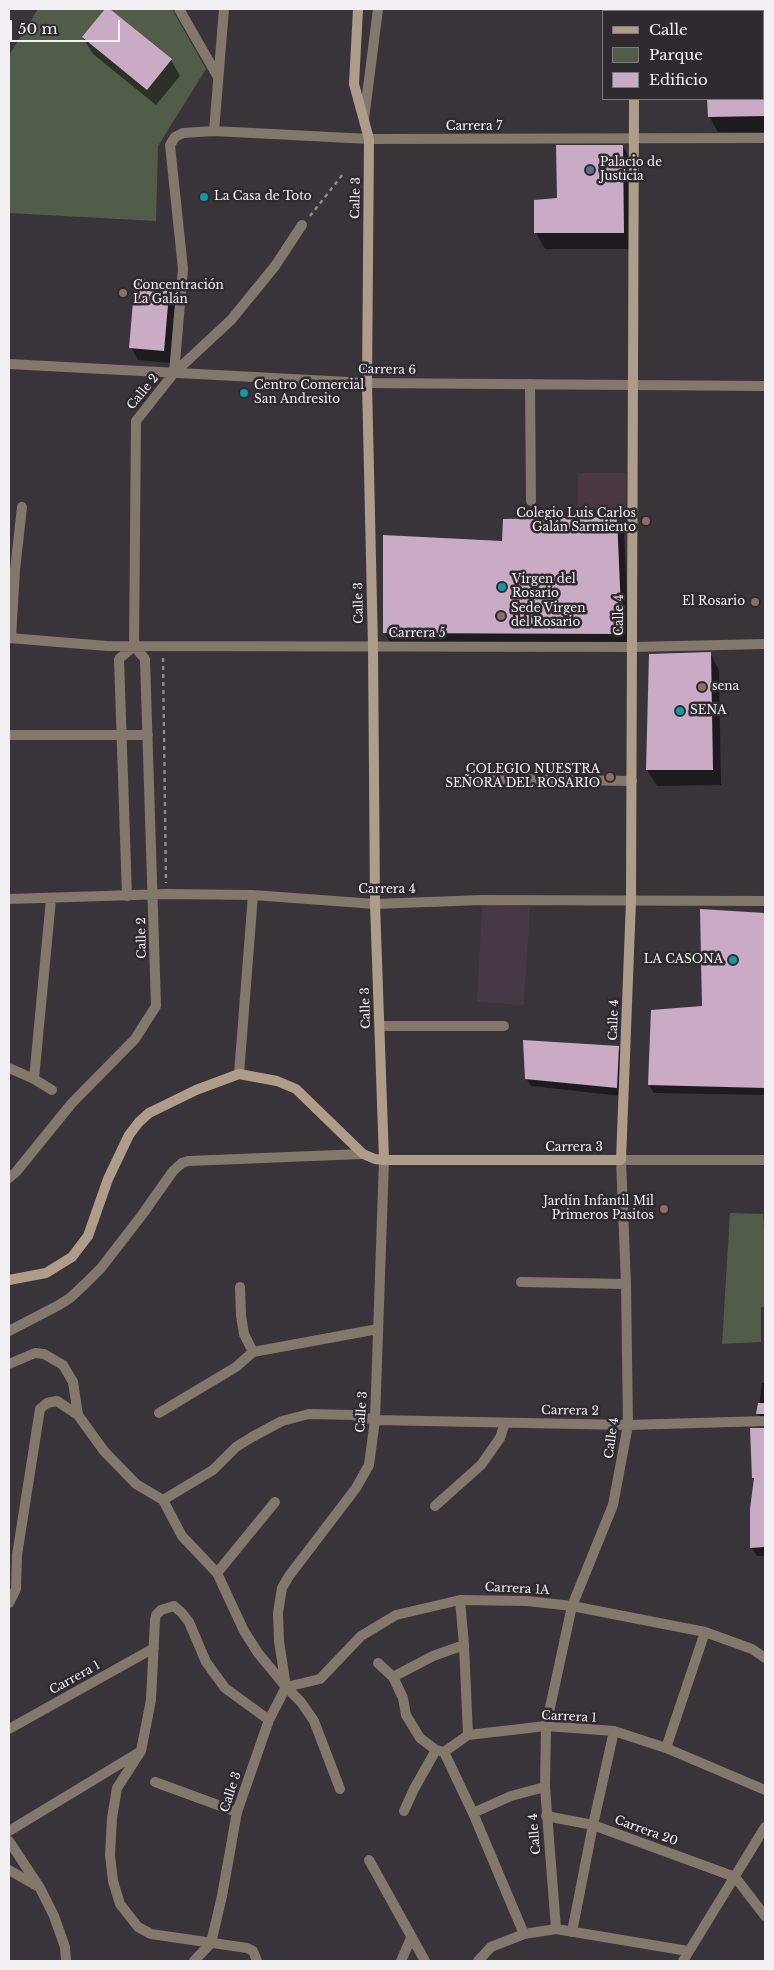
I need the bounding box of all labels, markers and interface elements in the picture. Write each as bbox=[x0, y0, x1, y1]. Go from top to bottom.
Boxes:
scale bar bbox=[12, 10, 122, 42]
legend bbox=[602, 10, 764, 100]
text: 50 m bbox=[18, 19, 58, 38]
text: Calle bbox=[649, 20, 688, 39]
text: Parque bbox=[649, 45, 703, 64]
text: Edificio bbox=[649, 70, 708, 89]
street label: Carrera 7 bbox=[446, 120, 502, 134]
place label: Palacio de Justicia bbox=[600, 156, 662, 184]
marker: Palacio de Justicia bbox=[584, 164, 596, 176]
street label: Calle 3 bbox=[348, 177, 364, 219]
place label: La Casa de Toto bbox=[214, 190, 312, 204]
marker: La Casa de Toto bbox=[198, 191, 210, 203]
place label: Concentración La Galán bbox=[133, 279, 224, 307]
marker: Concentración La Galán bbox=[117, 287, 129, 299]
street label: Carrera 6 bbox=[358, 362, 416, 378]
street label: Calle 2 bbox=[124, 371, 162, 413]
place label: Centro Comercial San Andresito bbox=[254, 379, 364, 407]
marker: Centro Comercial San Andresito bbox=[238, 387, 250, 399]
place label: Colegio Luis Carlos Galán Sarmiento bbox=[516, 507, 636, 535]
marker: Colegio Luis Carlos Galán Sarmiento bbox=[640, 515, 652, 527]
place label: Virgen del Rosario bbox=[512, 573, 576, 601]
marker: Virgen del Rosario bbox=[496, 581, 508, 593]
street label: Calle 3 bbox=[351, 582, 367, 624]
street label: Calle 4 bbox=[613, 594, 627, 636]
place label: El Rosario bbox=[682, 595, 745, 609]
marker: El Rosario bbox=[749, 596, 761, 608]
place label: Sede Virgen del Rosario bbox=[511, 602, 585, 630]
marker: Sede Virgen del Rosario bbox=[495, 610, 507, 622]
street label: Carrera 5 bbox=[388, 627, 446, 641]
place label: sena bbox=[712, 680, 739, 694]
marker: sena bbox=[696, 681, 708, 693]
place label: SENA bbox=[690, 704, 726, 718]
marker: SENA bbox=[674, 705, 686, 717]
place label: COLEGIO NUESTRA SEÑORA DEL ROSARIO bbox=[445, 763, 600, 791]
marker: COLEGIO NUESTRA SEÑORA DEL ROSARIO bbox=[604, 771, 616, 783]
street label: Carrera 4 bbox=[358, 883, 416, 897]
street label: Calle 2 bbox=[134, 917, 150, 959]
place label: LA CASONA bbox=[644, 953, 723, 967]
marker: LA CASONA bbox=[727, 954, 739, 966]
street label: Calle 3 bbox=[358, 987, 374, 1029]
street label: Calle 4 bbox=[606, 999, 622, 1041]
street label: Carrera 3 bbox=[545, 1141, 603, 1155]
place label: Jardín Infantil Mil Primeros Pasitos bbox=[543, 1195, 654, 1223]
marker: Jardín Infantil Mil Primeros Pasitos bbox=[658, 1203, 670, 1215]
street label: Calle 3 bbox=[353, 1391, 371, 1433]
street label: Carrera 2 bbox=[541, 1403, 599, 1419]
street label: Calle 4 bbox=[602, 1416, 622, 1460]
street label: Carrera 1A bbox=[484, 1580, 550, 1598]
street label: Carrera 1 bbox=[47, 1658, 103, 1698]
street label: Carrera 1 bbox=[541, 1708, 597, 1726]
street label: Calle 3 bbox=[218, 1770, 244, 1814]
street label: Calle 4 bbox=[526, 1813, 544, 1855]
street label: Carrera 20 bbox=[612, 1813, 680, 1849]

